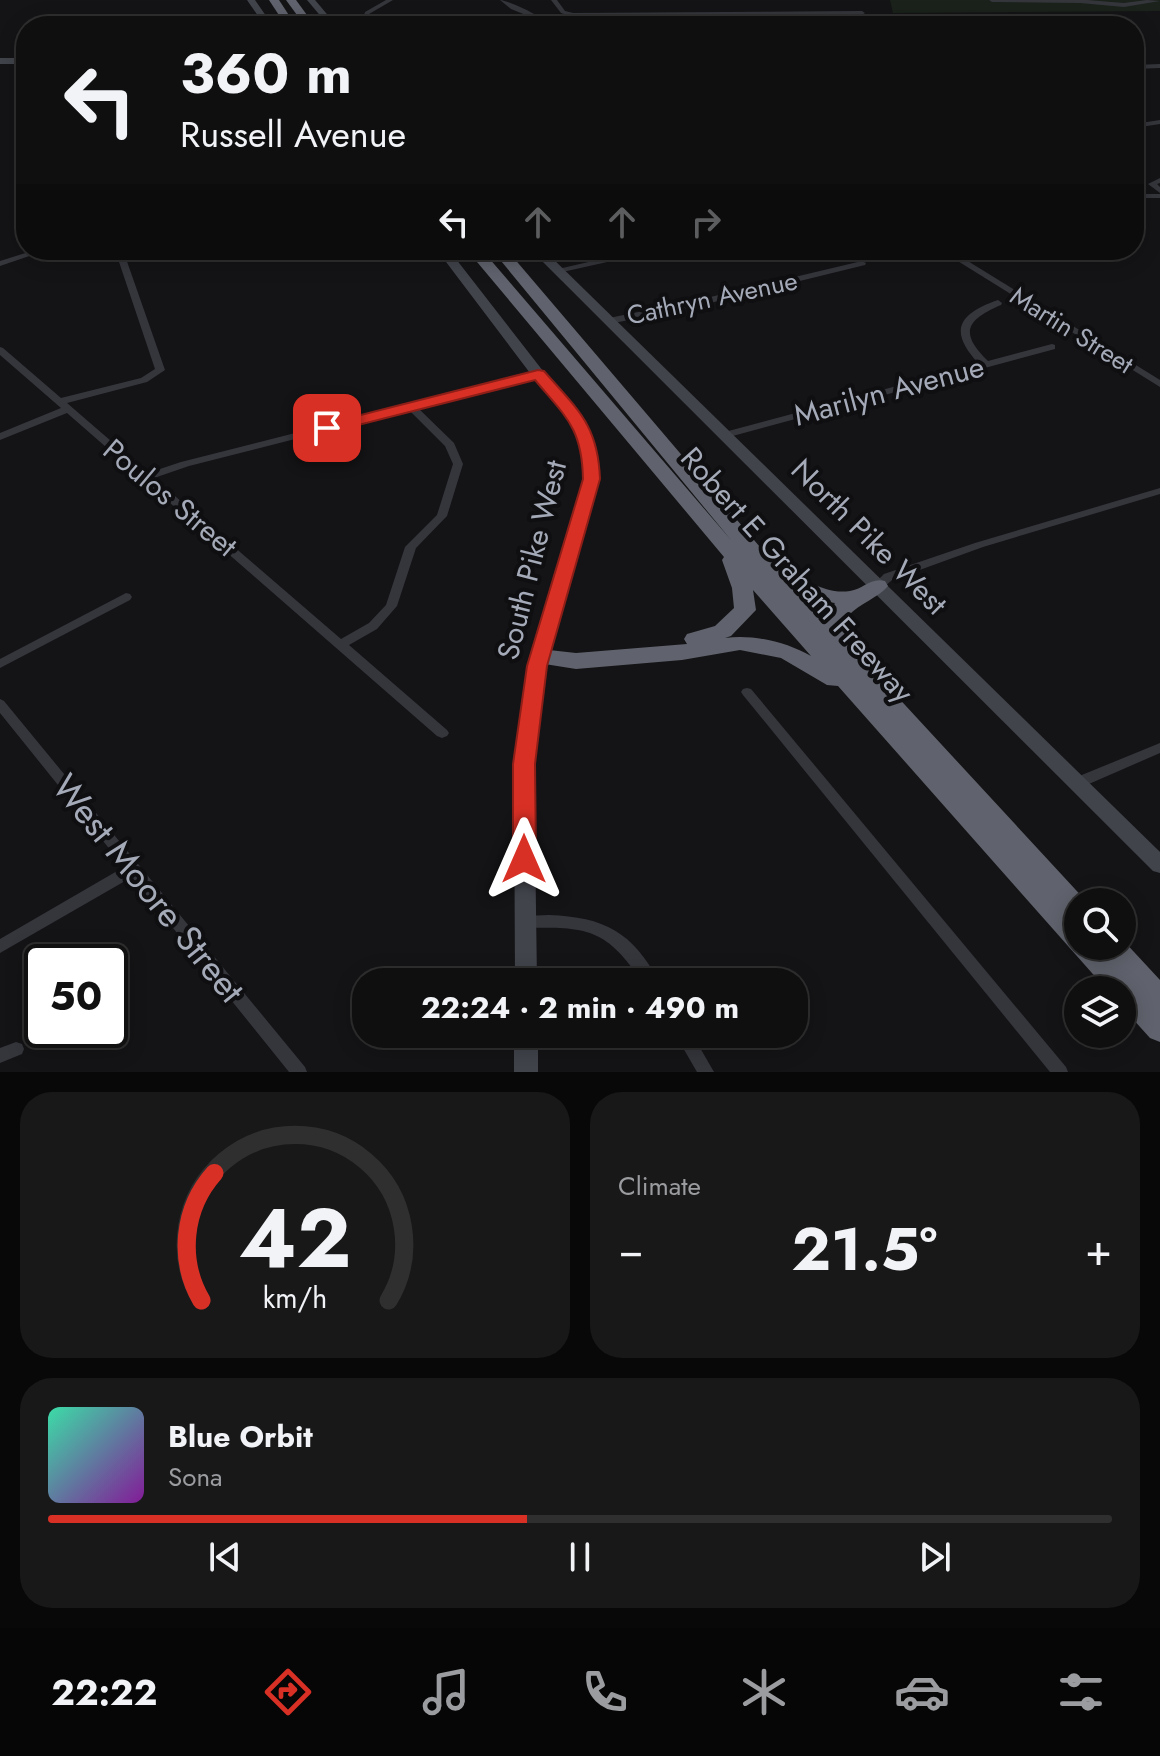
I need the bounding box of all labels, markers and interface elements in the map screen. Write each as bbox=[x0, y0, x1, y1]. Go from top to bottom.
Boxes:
text: 360 m bbox=[180, 33, 352, 114]
icon: left bbox=[48, 48, 152, 152]
text: Russell Avenue bbox=[180, 108, 406, 160]
icon: left bbox=[432, 200, 476, 244]
icon: ahead bbox=[516, 200, 560, 244]
icon: ahead bbox=[600, 200, 644, 244]
icon: right bbox=[684, 200, 728, 244]
street label: Cathryn Avenue bbox=[623, 261, 801, 335]
street label: Martin Street bbox=[1003, 277, 1142, 383]
street label: Marilyn Avenue bbox=[789, 344, 989, 437]
pin bbox=[293, 394, 361, 462]
icon: arrive bbox=[305, 406, 349, 450]
street label: Poulos Street bbox=[94, 429, 247, 567]
street label: Robert E Graham Freeway bbox=[671, 437, 925, 713]
street label: North Pike West bbox=[782, 449, 958, 625]
street label: South Pike West bbox=[486, 455, 577, 664]
street label: West Moore Street bbox=[40, 763, 258, 1014]
position arrow bbox=[482, 817, 566, 901]
map controls bbox=[1064, 888, 1136, 1048]
button: search bbox=[1064, 888, 1136, 960]
speed limit sign: 50 bbox=[24, 944, 128, 1048]
button: layers bbox=[1064, 976, 1136, 1048]
text: 22:24 · 2 min · 490 m bbox=[421, 986, 739, 1029]
text: Climate bbox=[618, 1167, 701, 1205]
text: 42 bbox=[239, 1178, 351, 1298]
text: 21.5° bbox=[792, 1206, 937, 1293]
text: − bbox=[618, 1218, 644, 1282]
text: + bbox=[1085, 1218, 1112, 1282]
text: km/h bbox=[263, 1277, 327, 1319]
text: Blue Orbit bbox=[168, 1415, 313, 1458]
text: Sona bbox=[168, 1458, 223, 1496]
icon: previous bbox=[203, 1535, 247, 1579]
icon: pause bbox=[558, 1535, 602, 1579]
icon: next bbox=[913, 1535, 957, 1579]
icon: directions bbox=[260, 1664, 316, 1720]
icon: music bbox=[418, 1664, 474, 1720]
icon: phone bbox=[577, 1664, 633, 1720]
icon: climate bbox=[736, 1664, 792, 1720]
icon: car bbox=[894, 1664, 950, 1720]
icon: filters bbox=[1053, 1664, 1109, 1720]
text: 22:22 bbox=[51, 1666, 157, 1718]

